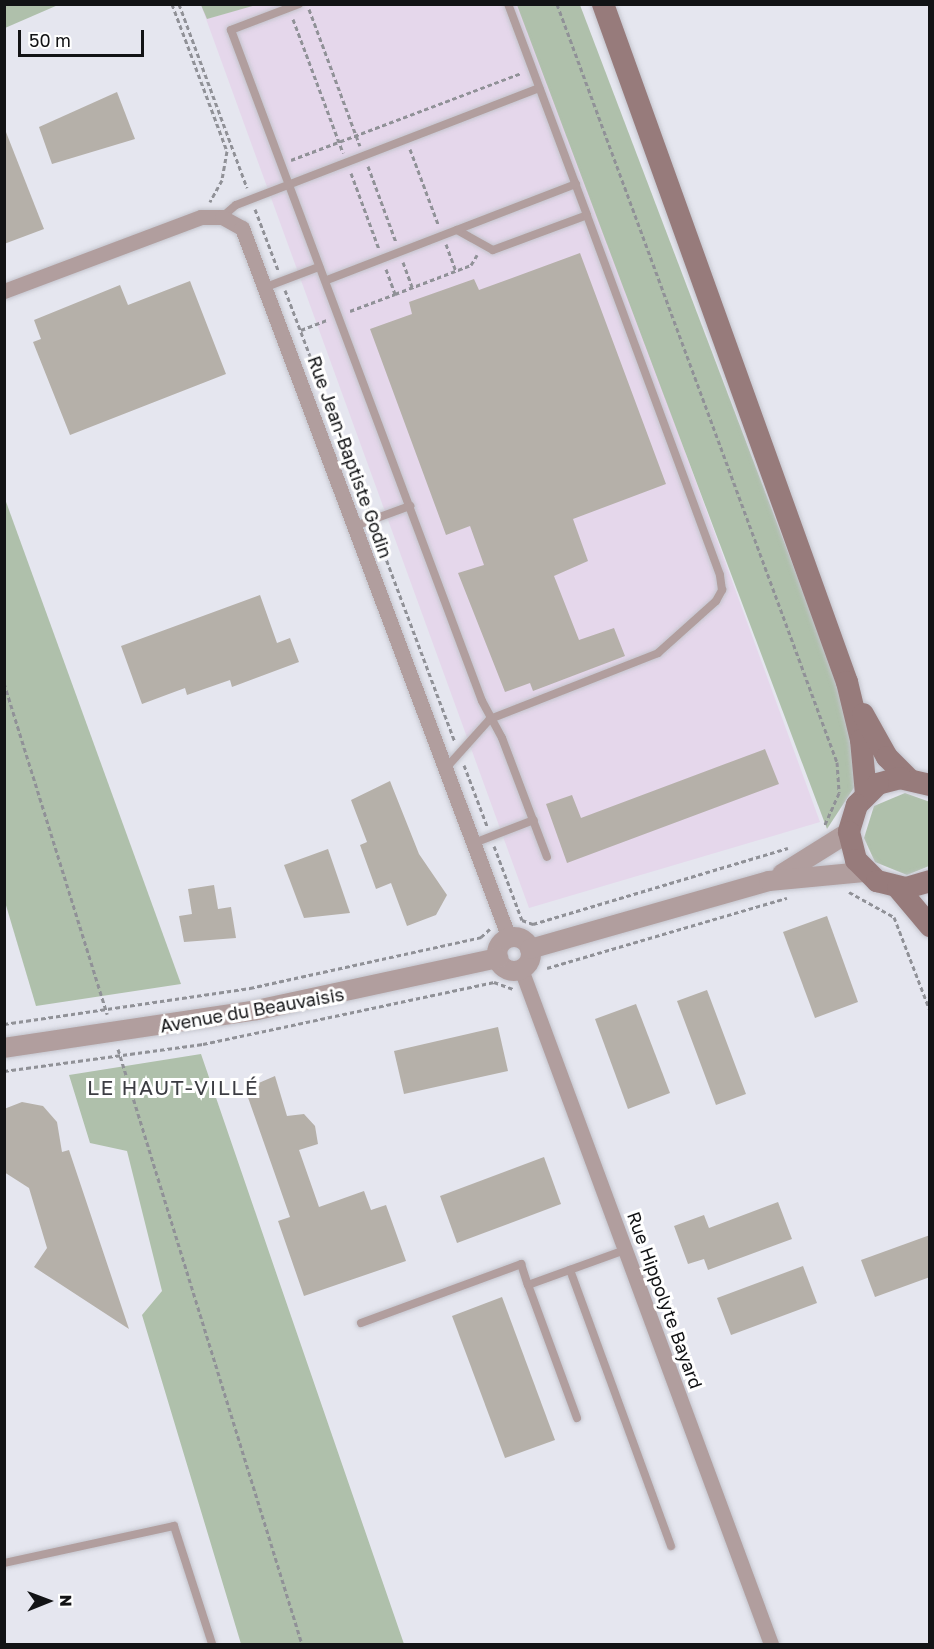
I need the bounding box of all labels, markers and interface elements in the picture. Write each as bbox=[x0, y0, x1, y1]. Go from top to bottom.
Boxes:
scale bar bbox=[21, 18, 147, 56]
text: 50 m bbox=[29, 29, 71, 51]
street label: Rue Jean-Baptiste Godin bbox=[303, 353, 397, 561]
street label: Avenue du Beauvaisis bbox=[158, 983, 346, 1037]
district label: LE HAUT-VILLÉ bbox=[87, 1074, 259, 1100]
street label: Rue Hippolyte Bayard bbox=[623, 1209, 707, 1391]
north arrow bbox=[18, 1571, 78, 1631]
text: N bbox=[56, 1594, 76, 1607]

